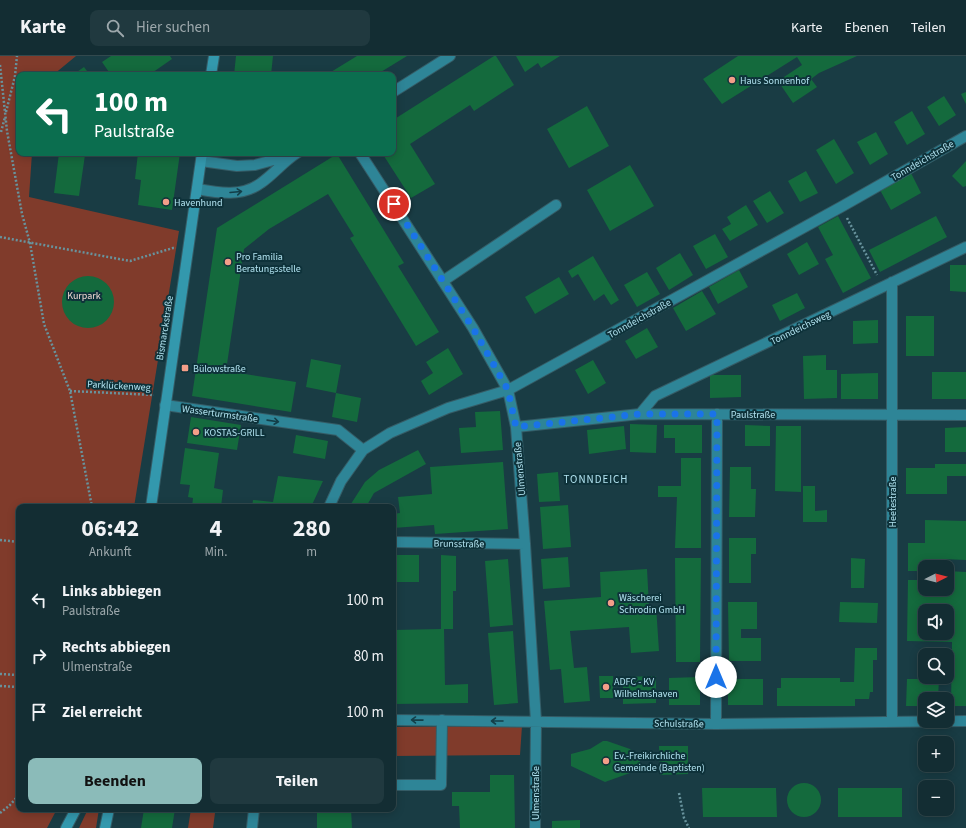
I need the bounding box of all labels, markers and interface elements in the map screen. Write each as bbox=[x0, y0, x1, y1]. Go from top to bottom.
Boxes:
search box bbox=[90, 10, 370, 46]
text: Karte bbox=[20, 14, 66, 41]
icon: search bbox=[104, 17, 126, 39]
text: Hier suchen bbox=[136, 17, 210, 38]
text: Karte bbox=[791, 18, 823, 38]
text: Ebenen bbox=[845, 18, 889, 38]
text: Teilen bbox=[911, 18, 946, 38]
place label: Haus Sonnenhof bbox=[740, 74, 810, 88]
marker: Haus Sonnenhof bbox=[727, 75, 737, 85]
text: 100 m bbox=[94, 82, 168, 122]
icon: left bbox=[28, 88, 80, 140]
text: Paulstraße bbox=[94, 119, 174, 144]
street label: Tonndeichstraße bbox=[889, 137, 957, 185]
pin bbox=[377, 187, 411, 221]
one-way arrow bbox=[229, 189, 242, 196]
icon: arrive bbox=[383, 193, 405, 215]
place label: Havenhund bbox=[174, 196, 223, 210]
marker: Havenhund bbox=[161, 197, 171, 207]
place label: Pro Familia Beratungsstelle bbox=[236, 250, 301, 276]
marker: Pro Familia Beratungsstelle bbox=[223, 257, 233, 267]
park label: Kurpark bbox=[67, 289, 101, 303]
street label: Bismarckstraße bbox=[153, 295, 177, 361]
street label: Tonndeichstraße bbox=[605, 296, 674, 342]
street label: Tonndeichsweg bbox=[768, 307, 833, 348]
place label: Bülowstraße bbox=[193, 362, 246, 376]
marker: Bülowstraße bbox=[180, 363, 190, 373]
street label: Parklückenweg bbox=[87, 377, 151, 395]
street label: Wasserturmstraße bbox=[181, 402, 259, 426]
street label: Paulstraße bbox=[731, 408, 775, 422]
one-way arrow bbox=[266, 417, 279, 425]
place label: KOSTAS-GRILL bbox=[204, 426, 265, 440]
marker: KOSTAS-GRILL bbox=[191, 427, 201, 437]
street label: Ulmenstraße bbox=[511, 441, 529, 496]
district label: TONNDEICH bbox=[563, 472, 629, 487]
street label: Heetestraße bbox=[886, 477, 900, 527]
text: 06:42 bbox=[81, 511, 139, 546]
text: 4 bbox=[210, 511, 222, 546]
text: 280 bbox=[293, 511, 331, 546]
street label: Brunsstraße bbox=[433, 537, 485, 551]
text: Ankunft bbox=[89, 543, 131, 561]
text: Min. bbox=[204, 543, 227, 561]
text: m bbox=[306, 543, 317, 561]
north arrow bbox=[918, 560, 954, 596]
map controls bbox=[918, 560, 954, 816]
text: Links abbiegen bbox=[62, 581, 161, 602]
icon: left bbox=[28, 589, 50, 611]
text: 100 m bbox=[346, 590, 384, 611]
place label: Wäscherei Schrodin GmbH bbox=[619, 591, 685, 617]
marker: Wäscherei Schrodin GmbH bbox=[606, 598, 616, 608]
text: Paulstraße bbox=[62, 602, 120, 620]
button: sound bbox=[918, 604, 954, 640]
text: Rechts abbiegen bbox=[62, 637, 171, 658]
icon: right bbox=[28, 645, 50, 667]
text: 80 m bbox=[354, 646, 384, 667]
button: search bbox=[918, 648, 954, 684]
position arrow bbox=[695, 656, 737, 698]
text: Ulmenstraße bbox=[62, 658, 132, 676]
place label: ADFC - KV Wilhelmshaven bbox=[614, 675, 678, 701]
marker: ADFC - KV Wilhelmshaven bbox=[601, 682, 611, 692]
button: layers bbox=[918, 692, 954, 728]
icon: arrive bbox=[28, 701, 50, 723]
text: Ziel erreicht bbox=[62, 702, 142, 723]
text: 100 m bbox=[346, 702, 384, 723]
one-way arrow bbox=[411, 716, 424, 724]
one-way arrow bbox=[491, 717, 504, 725]
street label: Schulstraße bbox=[654, 717, 704, 731]
button: + bbox=[918, 736, 954, 772]
place label: Ev.-Freikirchliche Gemeinde (Baptisten) bbox=[614, 749, 705, 775]
marker: Ev.-Freikirchliche Gemeinde (Baptisten) bbox=[601, 756, 611, 766]
button: Beenden bbox=[28, 758, 202, 804]
button: Teilen bbox=[210, 758, 384, 804]
street label: Ulmenstraße bbox=[529, 766, 543, 820]
button: − bbox=[918, 780, 954, 816]

